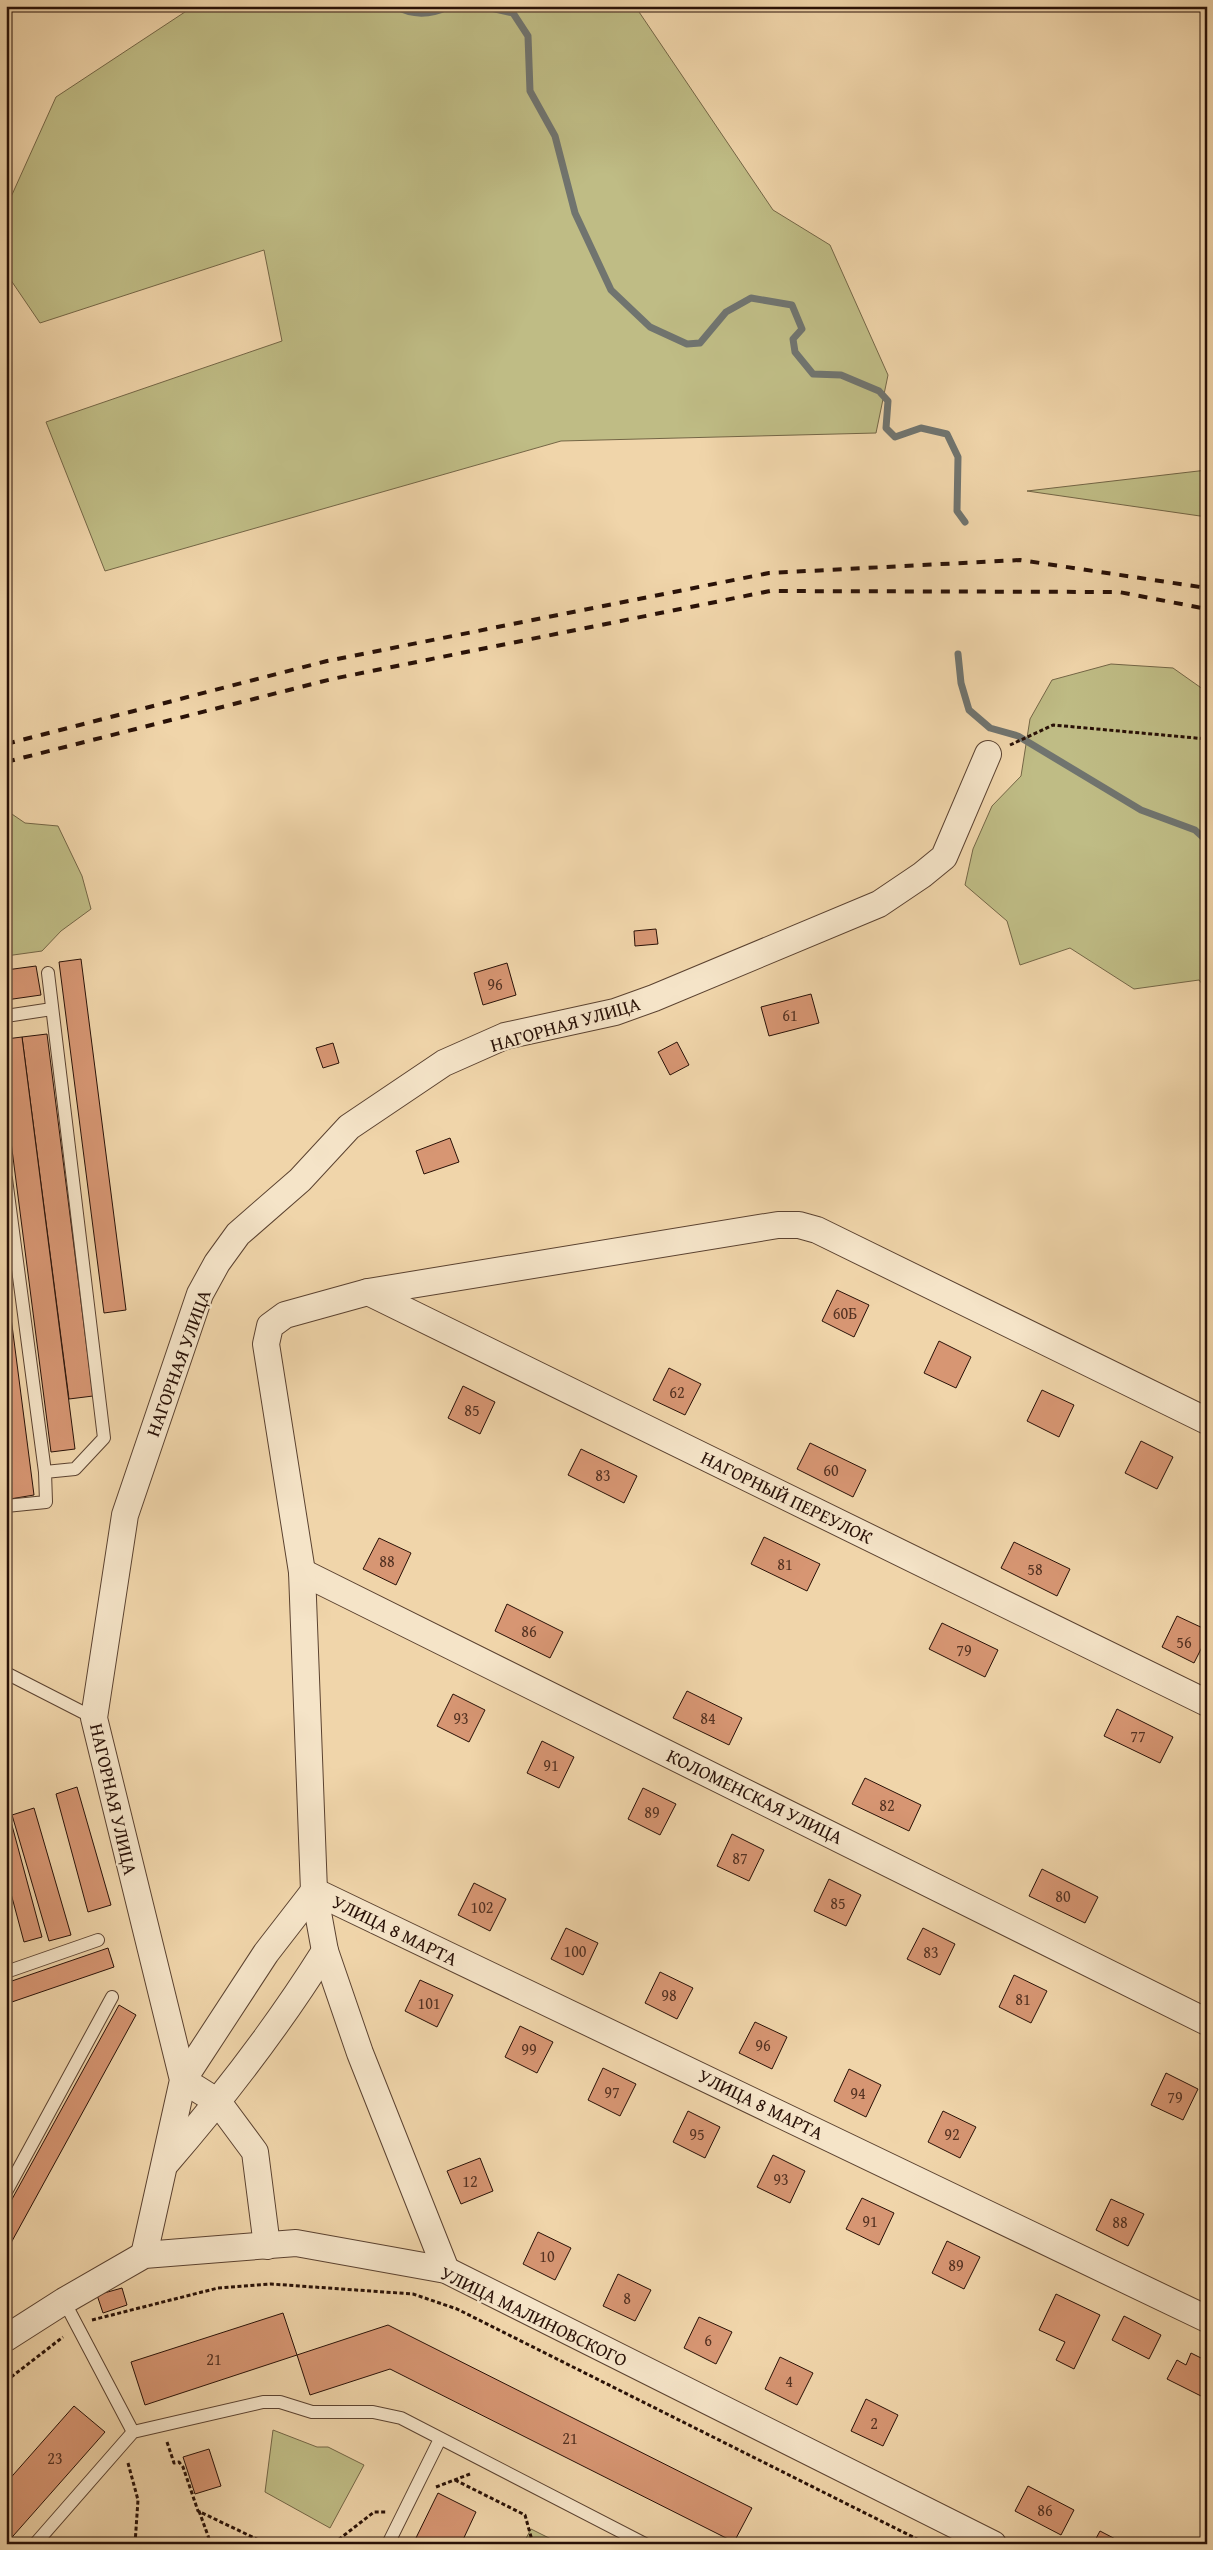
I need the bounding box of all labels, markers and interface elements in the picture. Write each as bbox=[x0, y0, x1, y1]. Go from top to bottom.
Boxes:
house number: 96 bbox=[487, 972, 503, 996]
street label: НАГОРНАЯ УЛИЦА bbox=[487, 989, 644, 1059]
house number: 61 bbox=[782, 1003, 798, 1027]
street label: НАГОРНАЯ УЛИЦА bbox=[138, 1285, 218, 1441]
house number: 60Б bbox=[833, 1301, 857, 1325]
house number: 62 bbox=[669, 1380, 685, 1404]
house number: 85 bbox=[464, 1398, 480, 1422]
street label: НАГОРНЫЙ ПЕРЕУЛОК bbox=[696, 1443, 878, 1551]
house number: 60 bbox=[823, 1458, 839, 1482]
house number: 83 bbox=[595, 1463, 611, 1487]
house number: 88 bbox=[379, 1549, 395, 1573]
house number: 81 bbox=[777, 1552, 793, 1576]
house number: 58 bbox=[1027, 1557, 1043, 1581]
house number: 86 bbox=[521, 1619, 537, 1643]
house number: 56 bbox=[1176, 1630, 1192, 1654]
house number: 79 bbox=[956, 1638, 972, 1662]
house number: 93 bbox=[453, 1706, 469, 1730]
house number: 84 bbox=[700, 1706, 716, 1730]
street label: НАГОРНАЯ УЛИЦА bbox=[83, 1720, 145, 1878]
house number: 77 bbox=[1130, 1724, 1146, 1748]
street label: КОЛОМЕНСКАЯ УЛИЦА bbox=[662, 1741, 848, 1851]
house number: 91 bbox=[543, 1753, 559, 1777]
house number: 82 bbox=[879, 1793, 895, 1817]
house number: 89 bbox=[644, 1800, 660, 1824]
house number: 87 bbox=[732, 1846, 748, 1870]
house number: 80 bbox=[1055, 1884, 1071, 1908]
street label: УЛИЦА 8 МАРТА bbox=[327, 1887, 463, 1973]
house number: 85 bbox=[830, 1891, 846, 1915]
house number: 102 bbox=[470, 1895, 494, 1919]
house number: 100 bbox=[563, 1939, 587, 1963]
house number: 83 bbox=[923, 1940, 939, 1964]
house number: 98 bbox=[661, 1983, 677, 2007]
house number: 81 bbox=[1015, 1987, 1031, 2011]
house number: 101 bbox=[417, 1991, 441, 2015]
house number: 96 bbox=[755, 2033, 771, 2057]
house number: 99 bbox=[521, 2037, 537, 2061]
street label: УЛИЦА 8 МАРТА bbox=[693, 2061, 829, 2147]
house number: 97 bbox=[604, 2080, 620, 2104]
house number: 94 bbox=[850, 2081, 866, 2105]
house number: 79 bbox=[1167, 2085, 1183, 2109]
house number: 95 bbox=[689, 2122, 705, 2146]
house number: 92 bbox=[944, 2122, 960, 2146]
house number: 93 bbox=[773, 2167, 789, 2191]
house number: 12 bbox=[462, 2169, 478, 2193]
house number: 91 bbox=[862, 2209, 878, 2233]
house number: 88 bbox=[1112, 2210, 1128, 2234]
house number: 10 bbox=[539, 2244, 555, 2268]
house number: 89 bbox=[948, 2253, 964, 2277]
street label: УЛИЦА МАЛИНОВСКОГО bbox=[436, 2259, 632, 2373]
house number: 8 bbox=[623, 2286, 631, 2310]
house number: 6 bbox=[704, 2328, 712, 2352]
house number: 21 bbox=[206, 2347, 222, 2371]
house number: 4 bbox=[785, 2369, 793, 2393]
house number: 2 bbox=[870, 2411, 878, 2435]
house number: 21 bbox=[562, 2426, 578, 2450]
house number: 23 bbox=[47, 2446, 63, 2470]
house number: 86 bbox=[1037, 2498, 1053, 2522]

